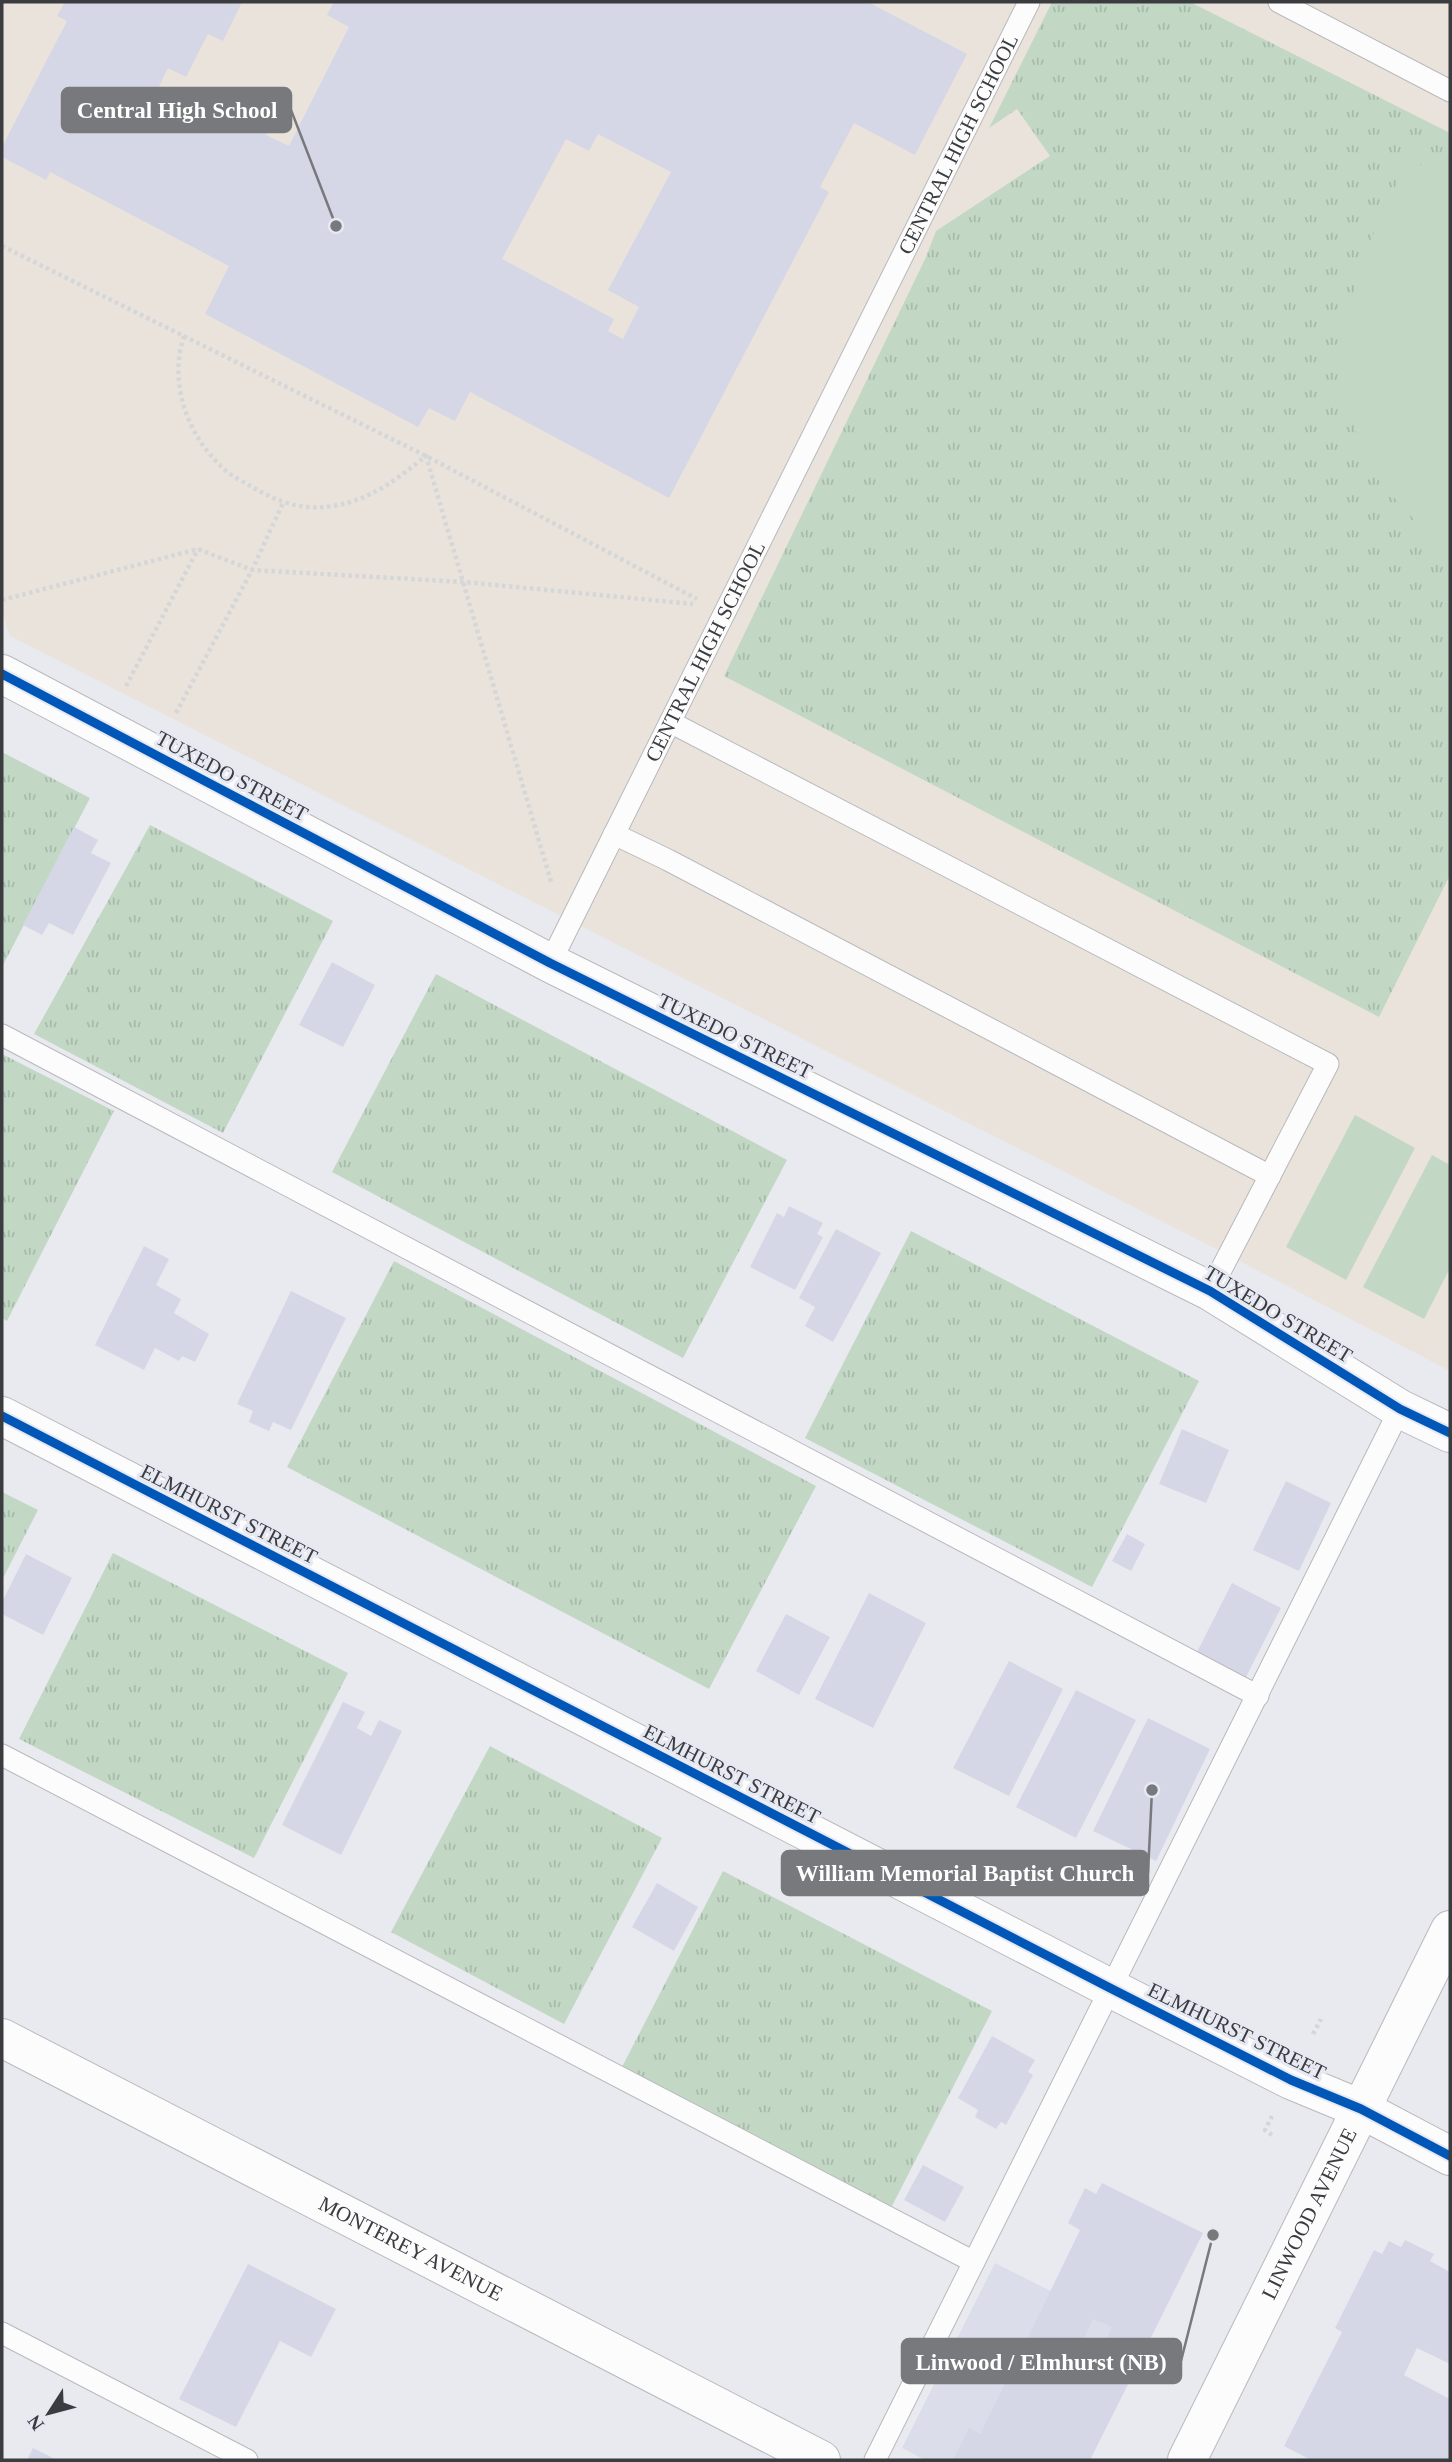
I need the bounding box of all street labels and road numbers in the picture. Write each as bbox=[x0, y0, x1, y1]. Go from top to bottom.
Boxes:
street label: CENTRAL HIGH SCHOOL bbox=[893, 30, 1023, 258]
street label: CENTRAL HIGH SCHOOL bbox=[640, 537, 770, 766]
street label: TUXEDO STREET bbox=[152, 726, 312, 826]
street label: TUXEDO STREET bbox=[654, 988, 816, 1084]
street label: TUXEDO STREET bbox=[1200, 1260, 1357, 1368]
street label: ELMHURST STREET bbox=[137, 1459, 321, 1569]
street label: ELMHURST STREET bbox=[640, 1719, 824, 1829]
street label: ELMHURST STREET bbox=[1144, 1977, 1330, 2085]
street label: LINWOOD AVENUE bbox=[1257, 2124, 1362, 2303]
street label: MONTEREY AVENUE bbox=[315, 2191, 507, 2306]

